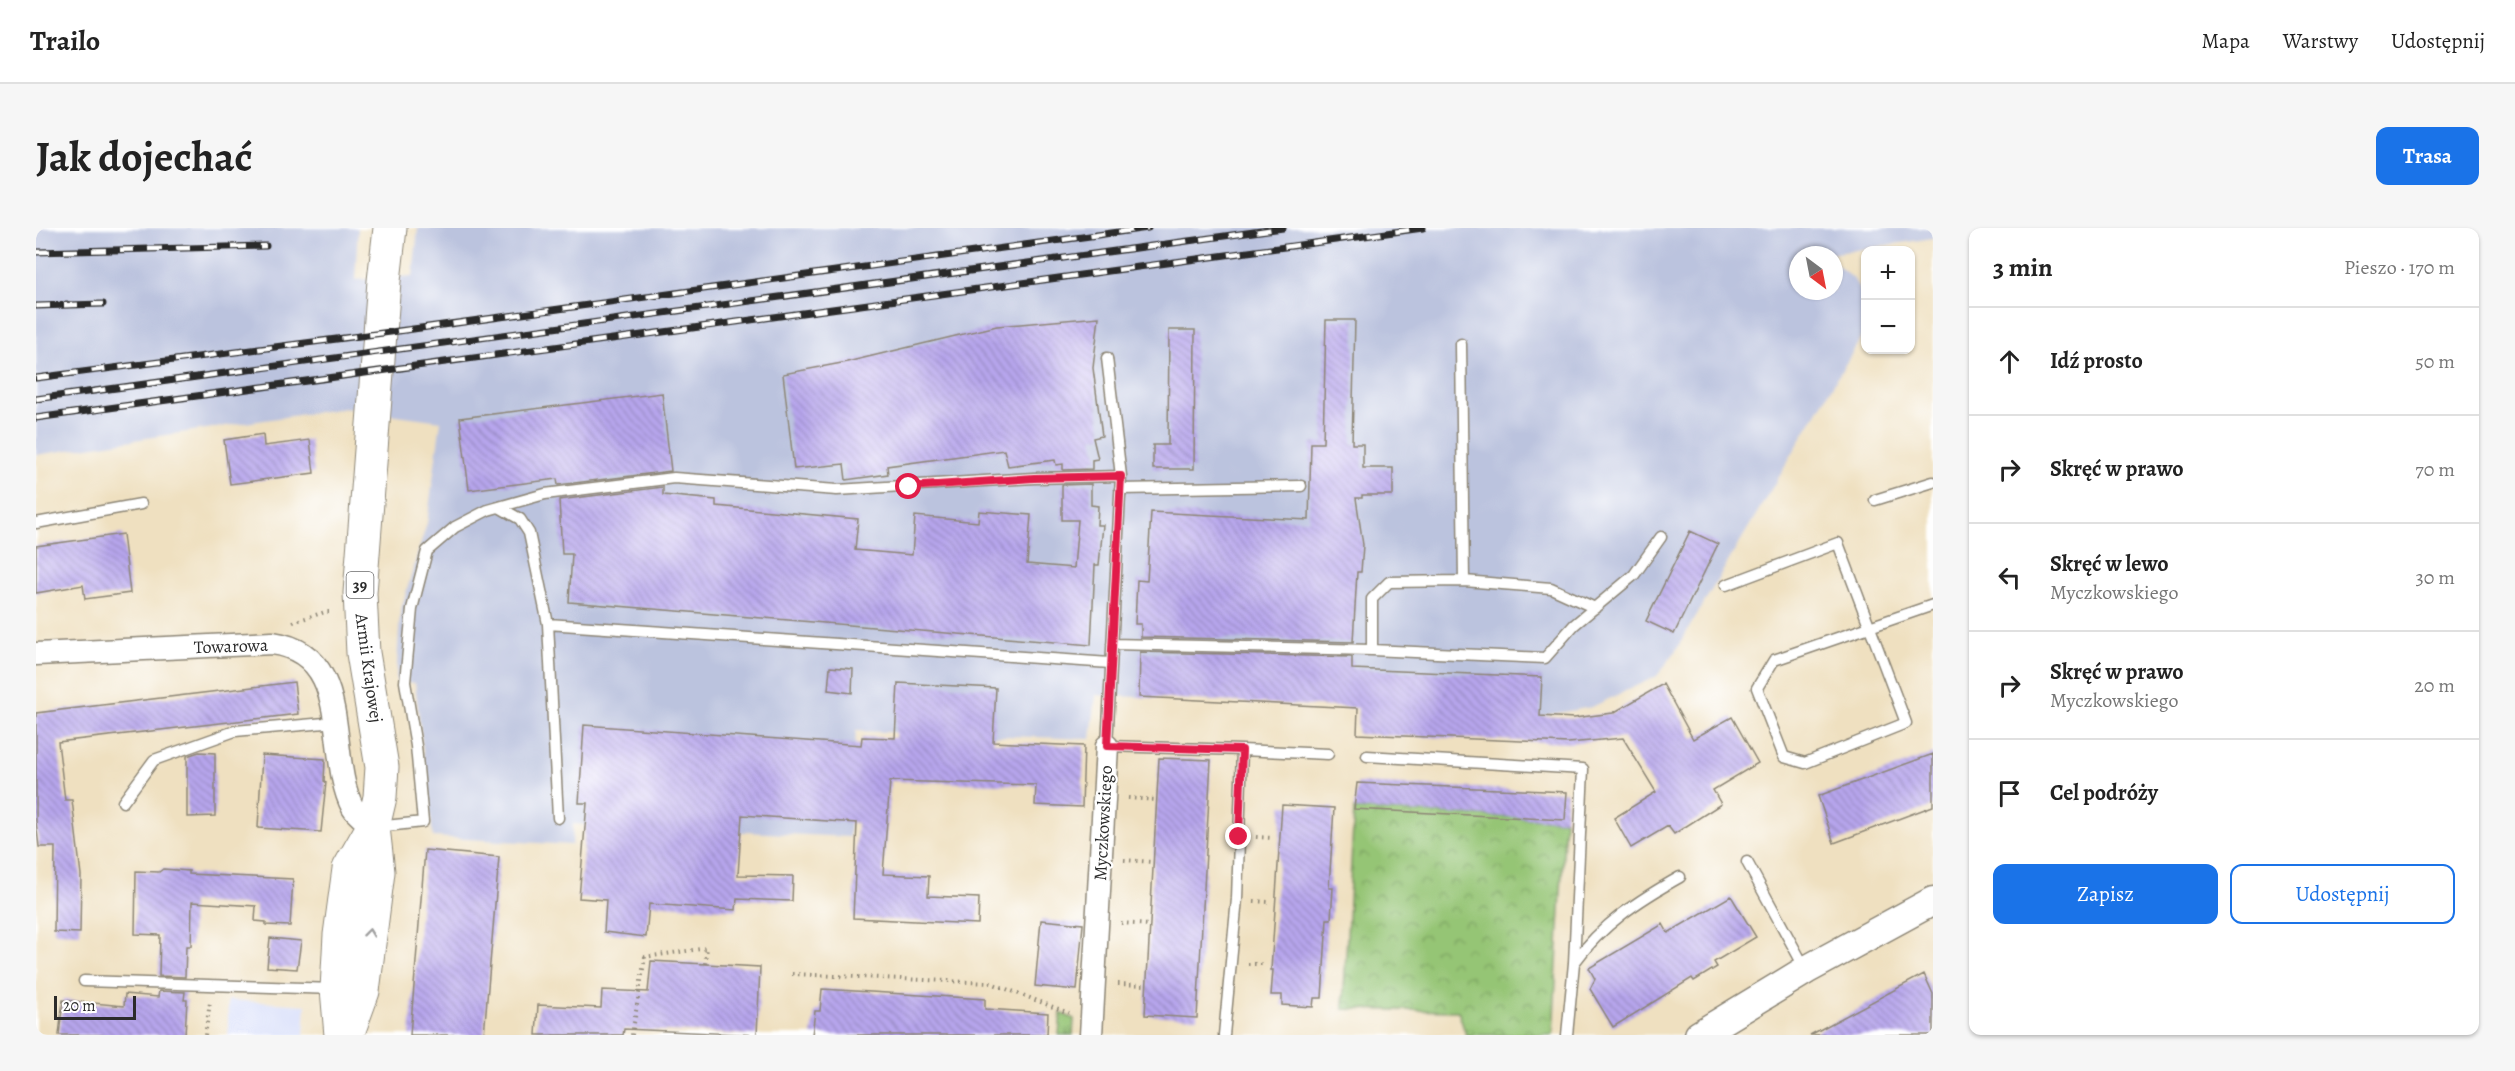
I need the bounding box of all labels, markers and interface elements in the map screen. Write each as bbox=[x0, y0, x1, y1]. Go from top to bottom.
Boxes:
text: Trailo bbox=[30, 22, 100, 60]
text: Mapa bbox=[2202, 27, 2250, 55]
text: Warstwy bbox=[2283, 27, 2358, 55]
text: Udostępnij bbox=[2391, 27, 2485, 55]
button: Trasa bbox=[2376, 127, 2479, 185]
text: Jak dojechać bbox=[36, 128, 253, 185]
north arrow bbox=[1789, 246, 1843, 300]
map controls bbox=[1861, 246, 1915, 354]
button: + bbox=[1861, 246, 1915, 300]
text: 3 min bbox=[1993, 250, 2053, 285]
text: Pieszo · 170 m bbox=[2344, 254, 2455, 281]
button: − bbox=[1861, 300, 1915, 354]
icon: ahead bbox=[1993, 345, 2026, 378]
text: Idź prosto bbox=[2050, 346, 2143, 376]
text: 50 m bbox=[2415, 348, 2455, 375]
icon: right bbox=[1993, 453, 2026, 486]
text: Skręć w prawo bbox=[2050, 454, 2184, 484]
text: 70 m bbox=[2415, 456, 2455, 483]
route start bbox=[895, 473, 921, 499]
text: Skręć w lewo bbox=[2050, 549, 2169, 579]
icon: left bbox=[1993, 561, 2026, 594]
text: 30 m bbox=[2415, 564, 2455, 591]
road number: 39 bbox=[346, 572, 374, 598]
text: Myczkowskiego bbox=[2050, 579, 2178, 606]
street label: Armii Krajowej bbox=[349, 611, 389, 724]
street label: Towarowa bbox=[193, 633, 269, 659]
text: Skręć w prawo bbox=[2050, 657, 2184, 687]
icon: right bbox=[1993, 669, 2026, 702]
text: 20 m bbox=[2414, 672, 2455, 699]
text: Myczkowskiego bbox=[2050, 687, 2178, 714]
street label: Myczkowskiego bbox=[1088, 765, 1118, 881]
icon: arrive bbox=[1993, 777, 2026, 810]
text: Cel podróży bbox=[2050, 778, 2158, 808]
route end bbox=[1225, 823, 1251, 849]
button: Zapisz bbox=[1993, 864, 2218, 924]
button: Udostępnij bbox=[2230, 864, 2455, 924]
one-way arrow bbox=[363, 928, 375, 938]
scale bar bbox=[54, 993, 136, 1020]
text: 20 m bbox=[63, 995, 96, 1017]

